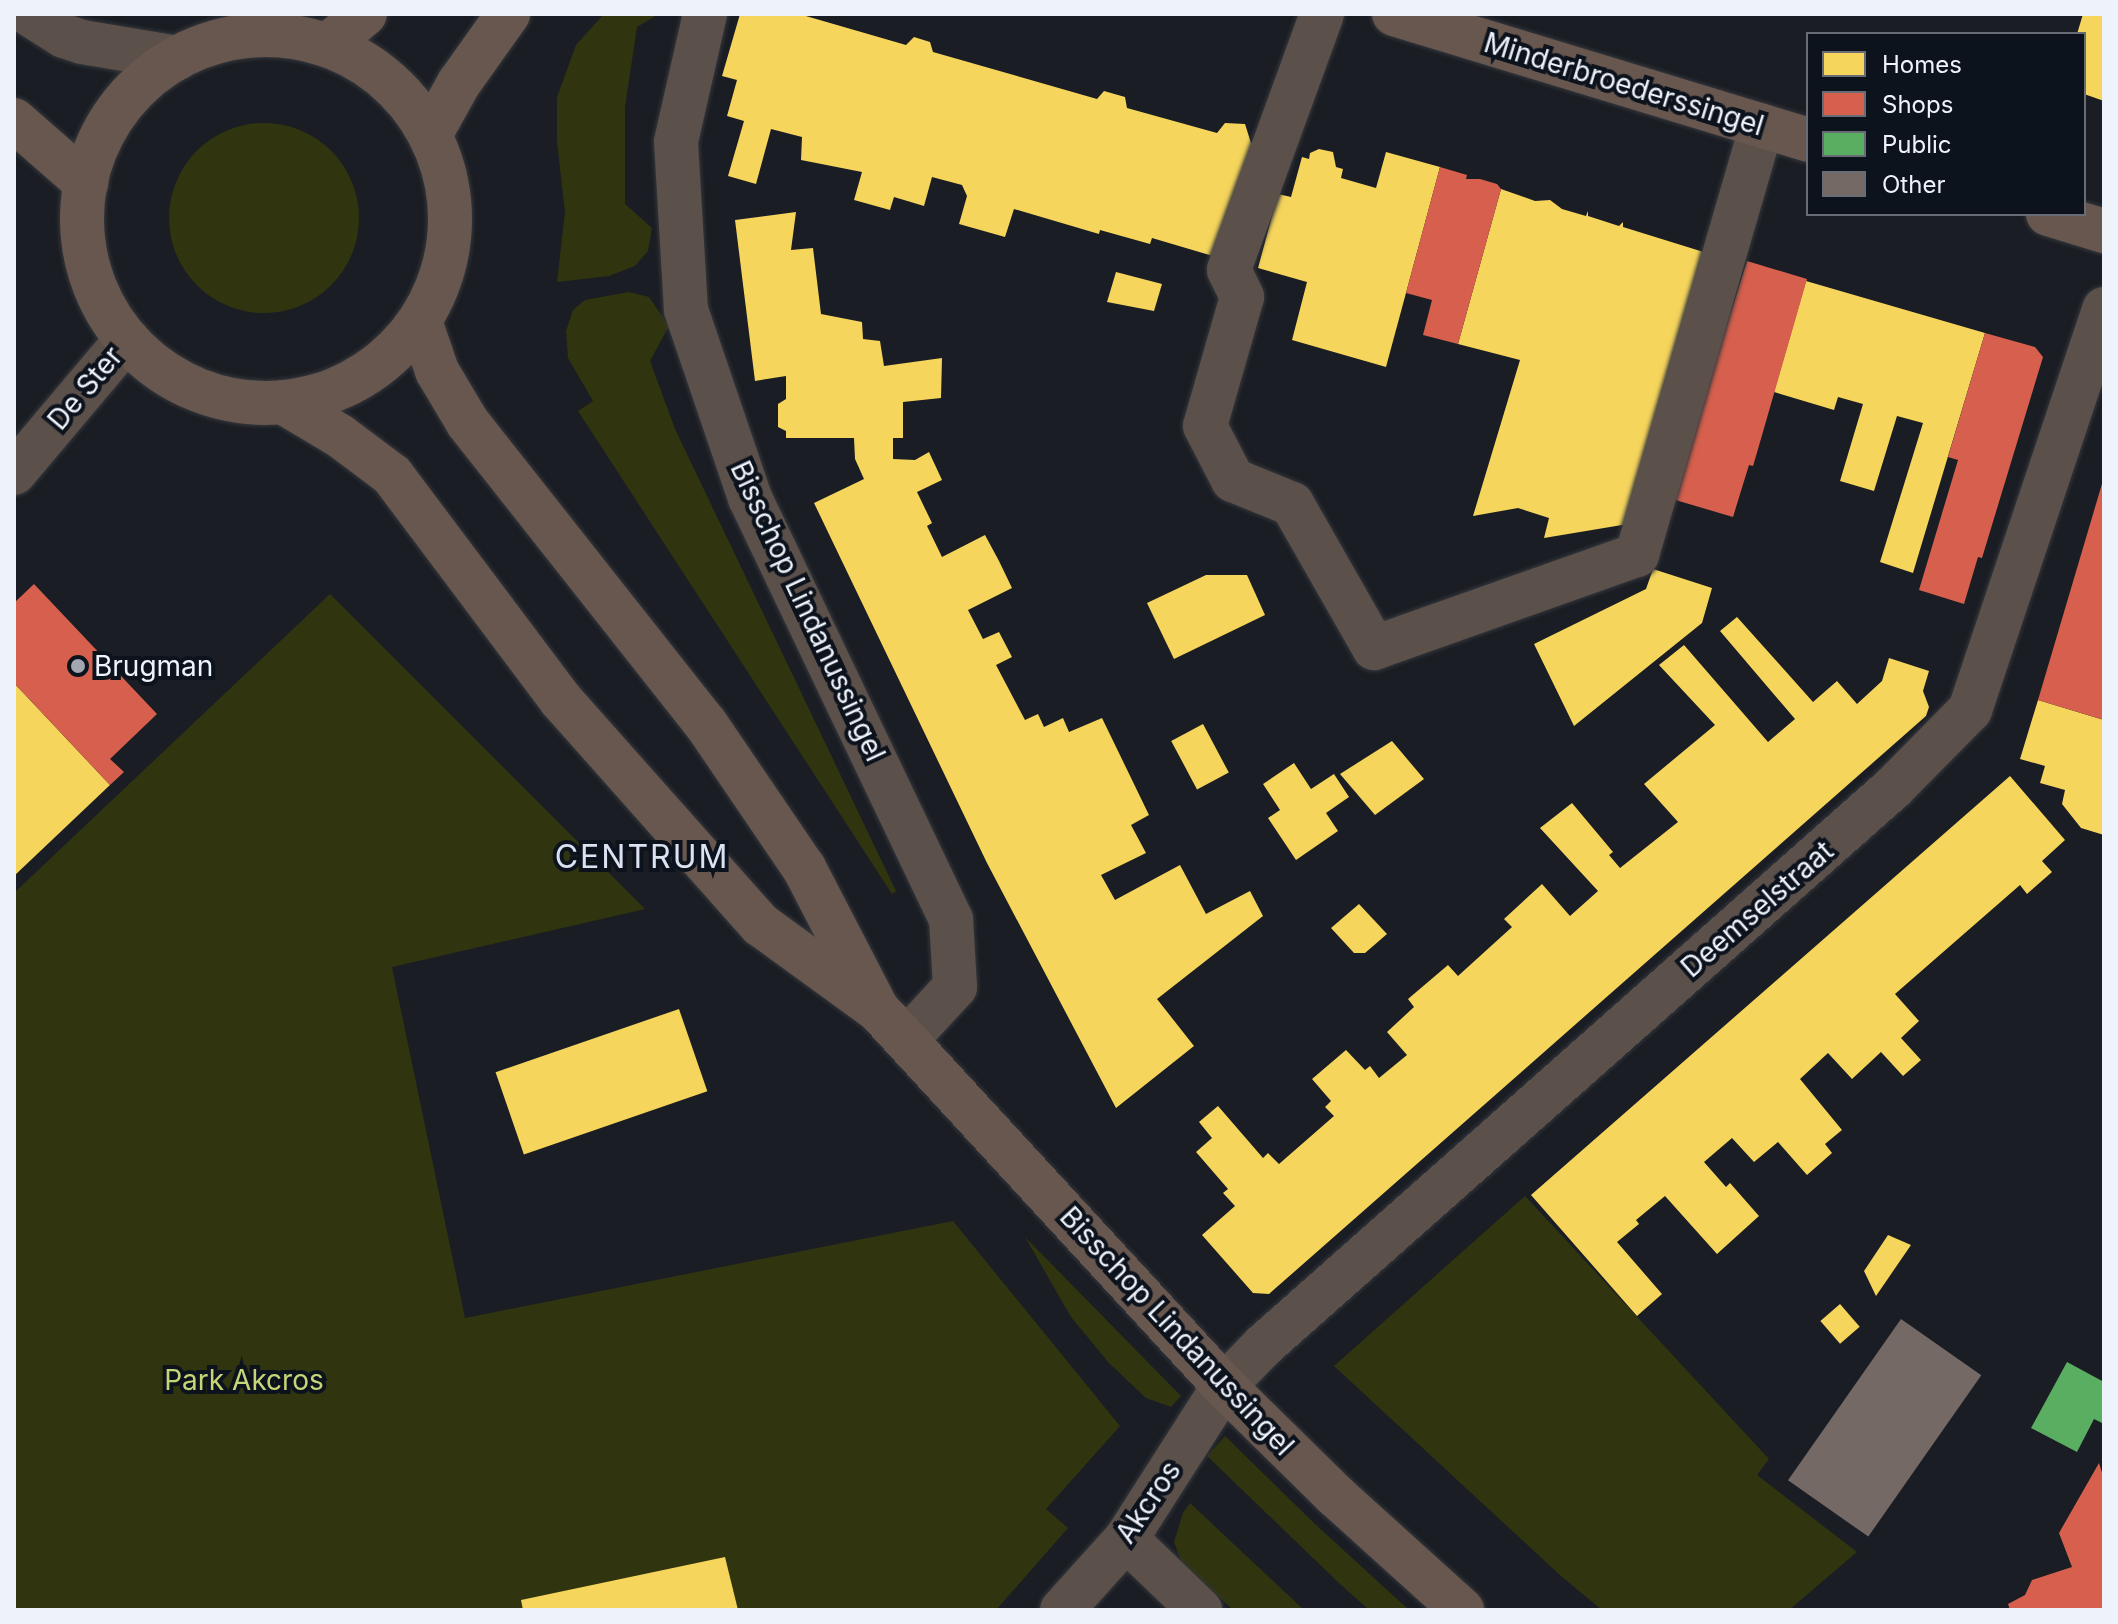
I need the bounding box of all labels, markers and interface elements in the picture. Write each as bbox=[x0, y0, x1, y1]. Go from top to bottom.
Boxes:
street label: Minderbroederssingel bbox=[1480, 25, 1768, 143]
legend bbox=[1806, 32, 2086, 216]
text: Homes bbox=[1882, 50, 1962, 79]
text: Shops bbox=[1882, 90, 1953, 119]
text: Public bbox=[1882, 130, 1952, 159]
text: Other bbox=[1882, 170, 1945, 199]
street label: De Ster bbox=[41, 340, 129, 436]
street label: Bisschop Lindanussingel bbox=[724, 456, 892, 766]
place label: Brugman bbox=[94, 649, 213, 683]
marker: Brugman bbox=[69, 657, 87, 675]
street label: Deemselstraat bbox=[1674, 834, 1840, 984]
district label: CENTRUM bbox=[555, 838, 729, 876]
street label: Bisschop Lindanussingel bbox=[1053, 1200, 1301, 1462]
park label: Park Akcros bbox=[164, 1363, 324, 1397]
street label: Akcros bbox=[1108, 1455, 1188, 1549]

